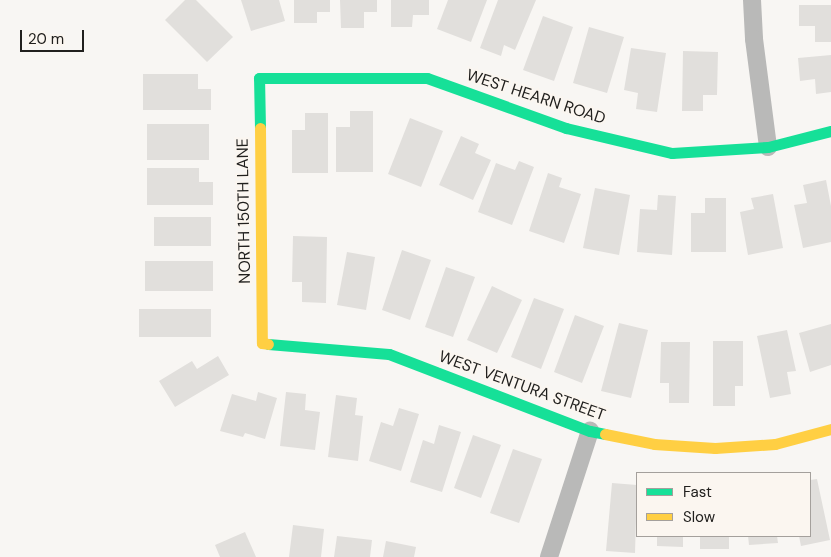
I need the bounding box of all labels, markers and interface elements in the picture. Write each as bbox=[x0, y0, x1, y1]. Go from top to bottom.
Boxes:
scale bar bbox=[22, 20, 86, 52]
text: 20 m bbox=[28, 29, 64, 49]
street label: WEST HEARN ROAD bbox=[464, 65, 608, 129]
street label: NORTH 150TH LANE bbox=[233, 138, 255, 284]
street label: WEST VENTURA STREET bbox=[436, 347, 608, 425]
legend bbox=[636, 472, 811, 537]
text: Fast bbox=[683, 482, 712, 502]
text: Slow bbox=[683, 507, 715, 527]

